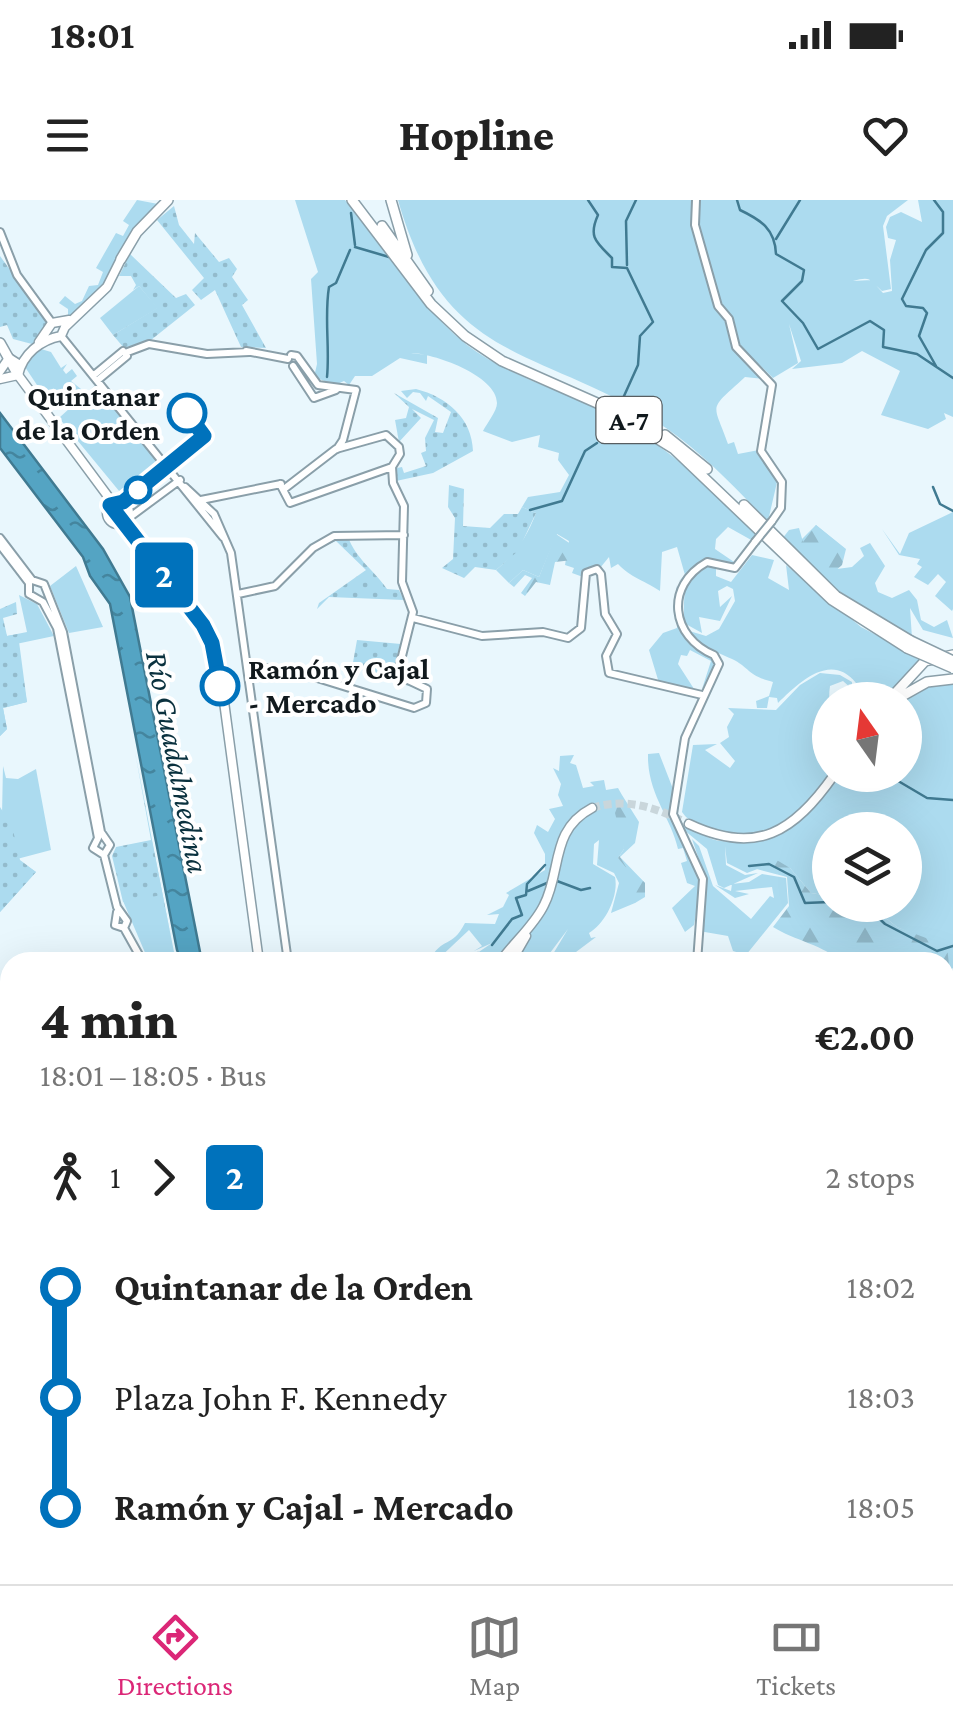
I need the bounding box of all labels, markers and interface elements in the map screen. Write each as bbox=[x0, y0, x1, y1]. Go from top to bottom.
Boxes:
text: 18:01 bbox=[50, 14, 134, 56]
icon: menu bbox=[40, 108, 95, 163]
icon: heart bbox=[858, 108, 913, 163]
text: Hopline bbox=[399, 110, 554, 160]
place label: Quintanar de la Orden bbox=[15, 379, 160, 446]
marker: Quintanar de la Orden bbox=[168, 394, 206, 432]
road number: A-7 bbox=[596, 397, 662, 443]
unlabelled marker bbox=[125, 477, 151, 503]
line badge: 2 bbox=[132, 542, 196, 608]
text: 2 bbox=[155, 556, 173, 595]
water label: Río Guadalmedina bbox=[139, 648, 217, 876]
place label: Ramón y Cajal - Mercado bbox=[248, 652, 430, 719]
marker: Ramón y Cajal - Mercado bbox=[201, 667, 239, 705]
north arrow bbox=[812, 682, 922, 792]
map controls bbox=[812, 682, 922, 922]
button: layers bbox=[812, 812, 922, 922]
text: 4 min bbox=[40, 989, 177, 1050]
text: €2.00 bbox=[815, 1016, 915, 1058]
text: 18:01 – 18:05 · Bus bbox=[40, 1057, 267, 1093]
icon: walk bbox=[40, 1150, 95, 1205]
icon: forward bbox=[136, 1150, 191, 1205]
text: 2 bbox=[226, 1158, 243, 1197]
text: 1 bbox=[110, 1159, 121, 1195]
text: 2 stops bbox=[826, 1159, 915, 1195]
text: Quintanar de la Orden bbox=[114, 1266, 473, 1308]
text: 18:02 bbox=[847, 1269, 915, 1305]
text: Plaza John F. Kennedy bbox=[114, 1376, 446, 1418]
text: 18:03 bbox=[847, 1379, 915, 1415]
text: Ramón y Cajal - Mercado bbox=[114, 1486, 514, 1528]
text: 18:05 bbox=[847, 1489, 915, 1525]
tab: Directions bbox=[117, 1610, 233, 1701]
tab: Map bbox=[467, 1610, 522, 1701]
tab: Tickets bbox=[756, 1610, 836, 1701]

